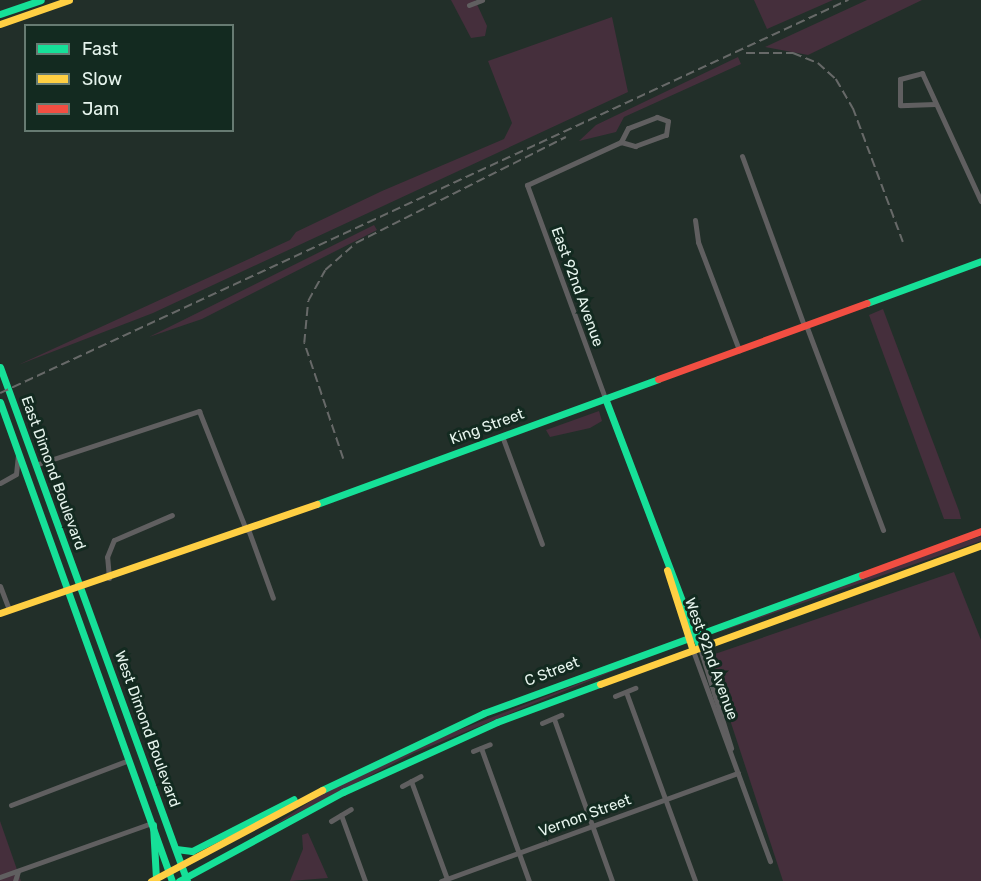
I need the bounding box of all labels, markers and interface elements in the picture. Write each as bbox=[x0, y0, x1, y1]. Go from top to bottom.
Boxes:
legend bbox=[24, 24, 234, 132]
text: Fast bbox=[82, 38, 118, 60]
text: Slow bbox=[82, 68, 122, 90]
text: Jam bbox=[82, 98, 119, 120]
street label: East 92nd Avenue bbox=[547, 224, 607, 350]
street label: East Dimond Boulevard bbox=[17, 394, 89, 552]
street label: King Street bbox=[447, 405, 527, 449]
street label: West 92nd Avenue bbox=[680, 595, 742, 723]
street label: West Dimond Boulevard bbox=[110, 648, 184, 810]
street label: C Street bbox=[522, 653, 582, 691]
street label: Vernon Street bbox=[536, 791, 634, 841]

